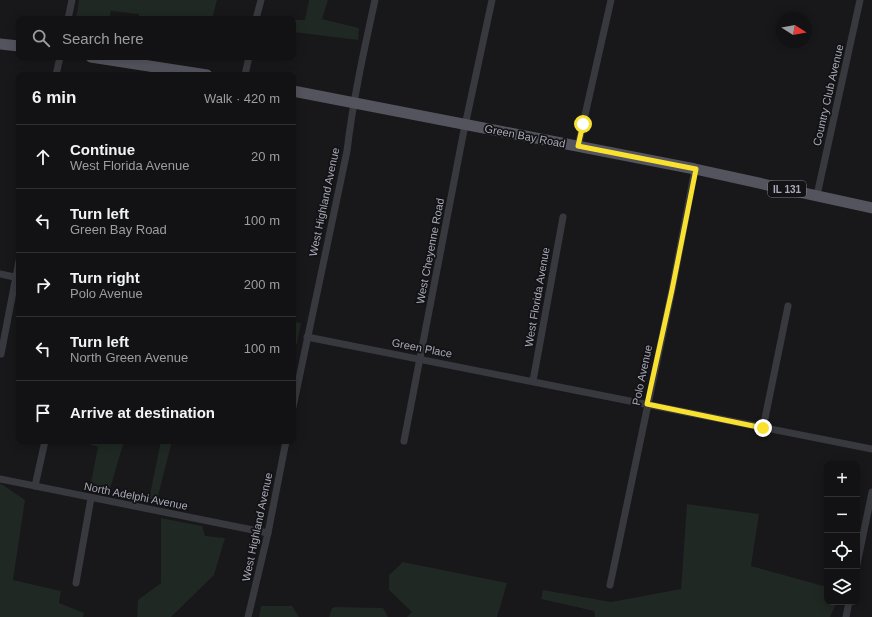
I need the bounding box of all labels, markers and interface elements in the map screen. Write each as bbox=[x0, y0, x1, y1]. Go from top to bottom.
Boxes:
north arrow bbox=[776, 12, 812, 48]
search box bbox=[16, 16, 296, 60]
icon: search bbox=[30, 27, 52, 49]
text: Search here bbox=[62, 30, 144, 47]
street label: Country Club Avenue bbox=[810, 43, 846, 147]
text: 6 min bbox=[32, 88, 76, 107]
text: Walk · 420 m bbox=[204, 91, 280, 106]
route start bbox=[574, 115, 592, 133]
street label: Green Bay Road bbox=[484, 122, 566, 150]
text: Continue bbox=[70, 141, 135, 158]
icon: ahead bbox=[32, 146, 54, 168]
street label: West Highland Avenue bbox=[307, 147, 341, 257]
text: 20 m bbox=[251, 149, 280, 164]
text: West Florida Avenue bbox=[70, 158, 189, 173]
road number: IL 131 bbox=[768, 181, 806, 197]
street label: West Cheyenne Road bbox=[414, 197, 446, 305]
text: Turn left bbox=[70, 205, 129, 222]
icon: left bbox=[32, 210, 54, 232]
text: 100 m bbox=[244, 213, 280, 228]
text: Green Bay Road bbox=[70, 222, 167, 237]
street label: West Florida Avenue bbox=[522, 246, 552, 348]
text: Turn right bbox=[70, 269, 140, 286]
icon: right bbox=[32, 274, 54, 296]
text: 200 m bbox=[244, 277, 280, 292]
text: Polo Avenue bbox=[70, 286, 143, 301]
text: Turn left bbox=[70, 333, 129, 350]
street label: Green Place bbox=[391, 336, 453, 360]
icon: left bbox=[32, 338, 54, 360]
text: 100 m bbox=[244, 341, 280, 356]
street label: Polo Avenue bbox=[630, 344, 654, 406]
text: North Green Avenue bbox=[70, 350, 188, 365]
icon: arrive bbox=[32, 402, 54, 424]
text: Arrive at destination bbox=[70, 404, 215, 421]
route end bbox=[754, 419, 772, 437]
map controls bbox=[824, 461, 860, 605]
button: + bbox=[824, 461, 860, 497]
street label: West Highland Avenue bbox=[240, 472, 274, 582]
street label: North Adelphi Avenue bbox=[83, 480, 189, 512]
button: − bbox=[824, 497, 860, 533]
button: locate bbox=[824, 533, 860, 569]
button: layers bbox=[824, 569, 860, 605]

